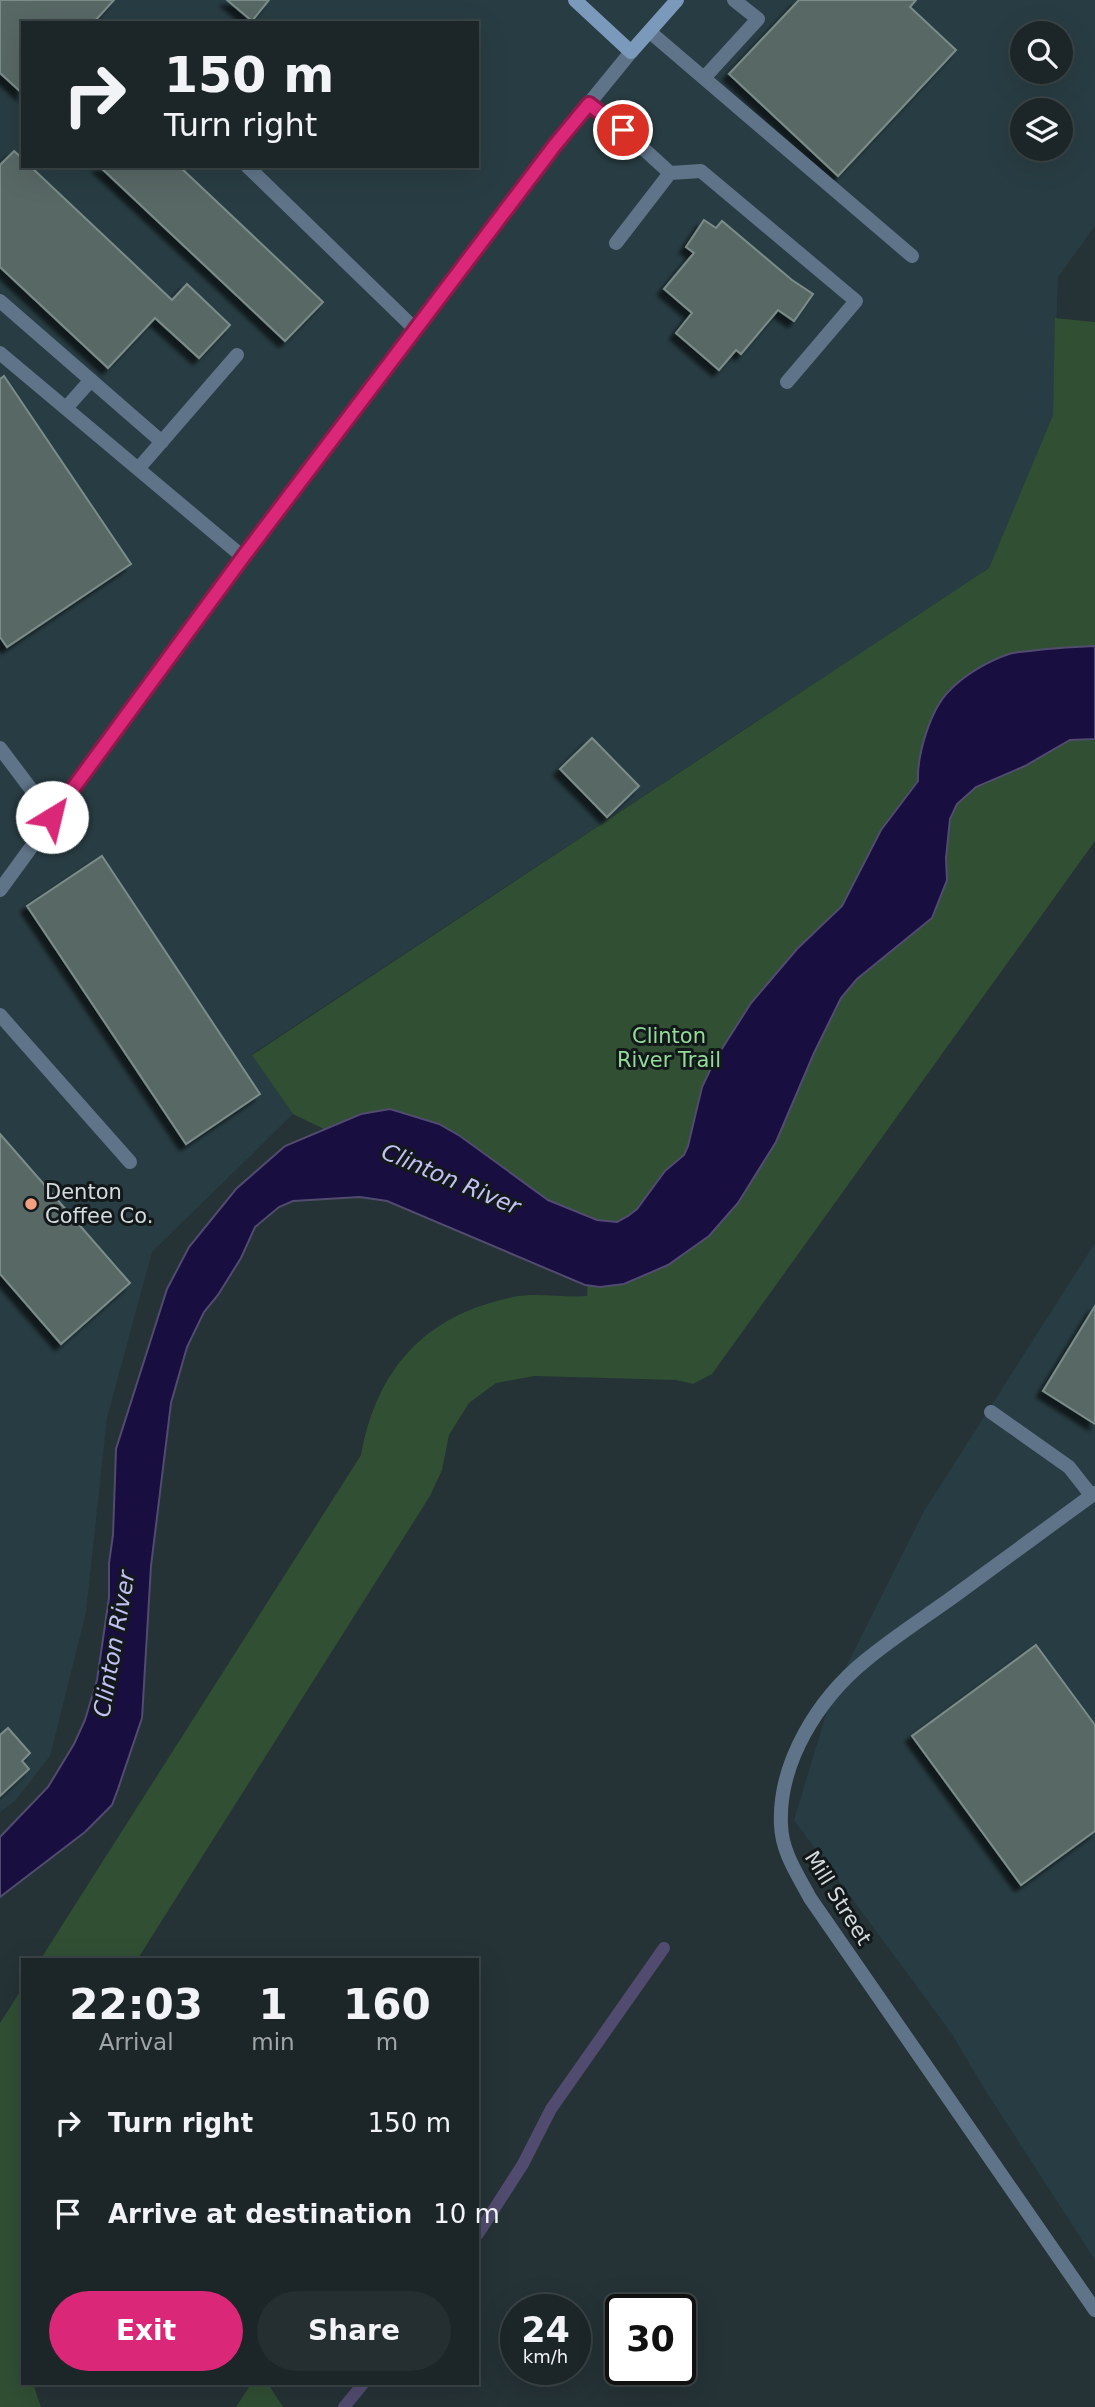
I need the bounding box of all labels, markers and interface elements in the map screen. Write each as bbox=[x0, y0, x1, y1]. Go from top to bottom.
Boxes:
map controls bbox=[1010, 21, 1073, 161]
button: search bbox=[1010, 21, 1073, 84]
text: 150 m bbox=[164, 47, 334, 104]
icon: right bbox=[49, 49, 140, 140]
button: layers bbox=[1010, 98, 1073, 161]
pin bbox=[593, 100, 653, 160]
text: Turn right bbox=[164, 106, 317, 144]
icon: arrive bbox=[604, 111, 642, 149]
position arrow bbox=[15, 780, 89, 854]
park label: Clinton River Trail bbox=[617, 1024, 721, 1072]
water label: Clinton River bbox=[378, 1138, 526, 1220]
place label: Denton Coffee Co. bbox=[45, 1180, 153, 1228]
marker: Denton Coffee Co. bbox=[23, 1196, 39, 1212]
water label: Clinton River bbox=[88, 1567, 140, 1719]
street label: Mill Street bbox=[800, 1847, 876, 1949]
text: 22:03 bbox=[69, 1980, 203, 2029]
text: 1 bbox=[258, 1980, 288, 2029]
text: 160 bbox=[343, 1980, 431, 2029]
text: Arrival bbox=[99, 2029, 174, 2055]
text: min bbox=[251, 2029, 295, 2055]
text: m bbox=[376, 2029, 398, 2055]
icon: right bbox=[49, 2104, 87, 2142]
text: Turn right bbox=[108, 2108, 253, 2138]
text: 150 m bbox=[368, 2108, 451, 2138]
icon: arrive bbox=[49, 2195, 87, 2233]
text: Arrive at destination bbox=[108, 2199, 412, 2229]
text: 10 m bbox=[433, 2199, 500, 2229]
button: Exit bbox=[49, 2291, 243, 2371]
button: Share bbox=[257, 2291, 451, 2371]
speed limit sign: 30 bbox=[605, 2294, 696, 2385]
text: 24 bbox=[521, 2310, 570, 2350]
text: km/h bbox=[523, 2346, 568, 2367]

